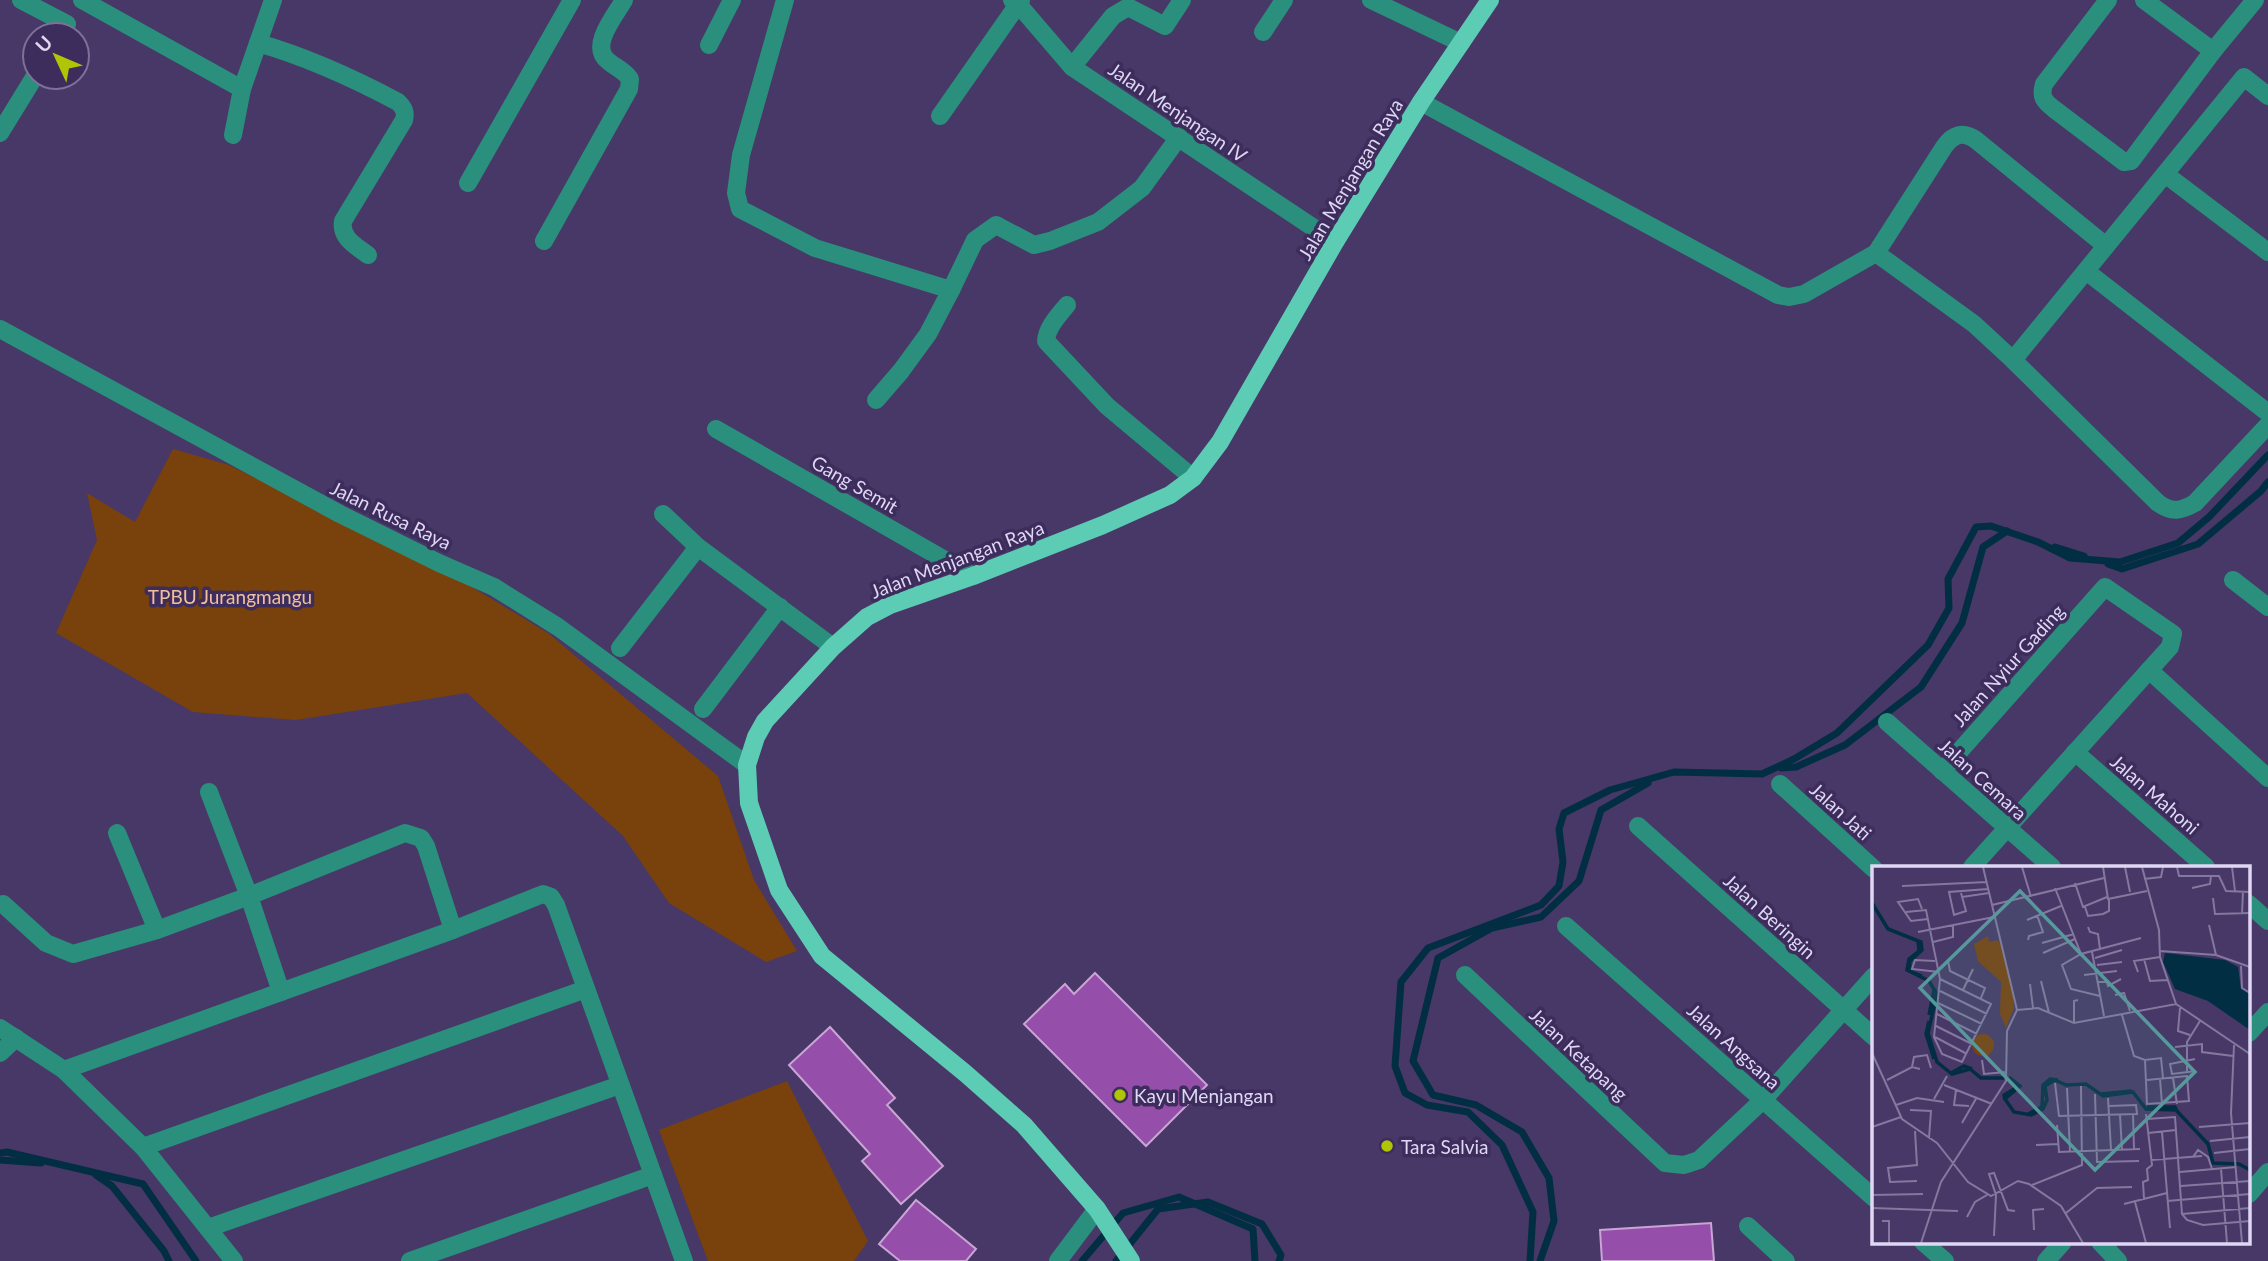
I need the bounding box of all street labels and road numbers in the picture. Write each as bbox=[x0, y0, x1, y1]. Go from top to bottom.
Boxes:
street label: Jalan Menjangan IV bbox=[1104, 57, 1252, 167]
street label: Jalan Menjangan Raya bbox=[1293, 94, 1407, 264]
street label: Gang Semit bbox=[808, 450, 902, 518]
street label: Jalan Rusa Raya bbox=[327, 476, 455, 554]
street label: Jalan Menjangan Raya bbox=[867, 515, 1047, 603]
street label: Jalan Nyiur Gading bbox=[1947, 599, 2069, 731]
street label: Jalan Cemara bbox=[1934, 734, 2032, 824]
street label: Jalan Mahoni bbox=[2106, 749, 2204, 839]
street label: Jalan Jati bbox=[1806, 777, 1876, 845]
street label: Jalan Beringin bbox=[1719, 869, 1821, 963]
street label: Jalan Angsana bbox=[1683, 998, 1785, 1094]
street label: Jalan Ketapang bbox=[1525, 1003, 1633, 1105]

